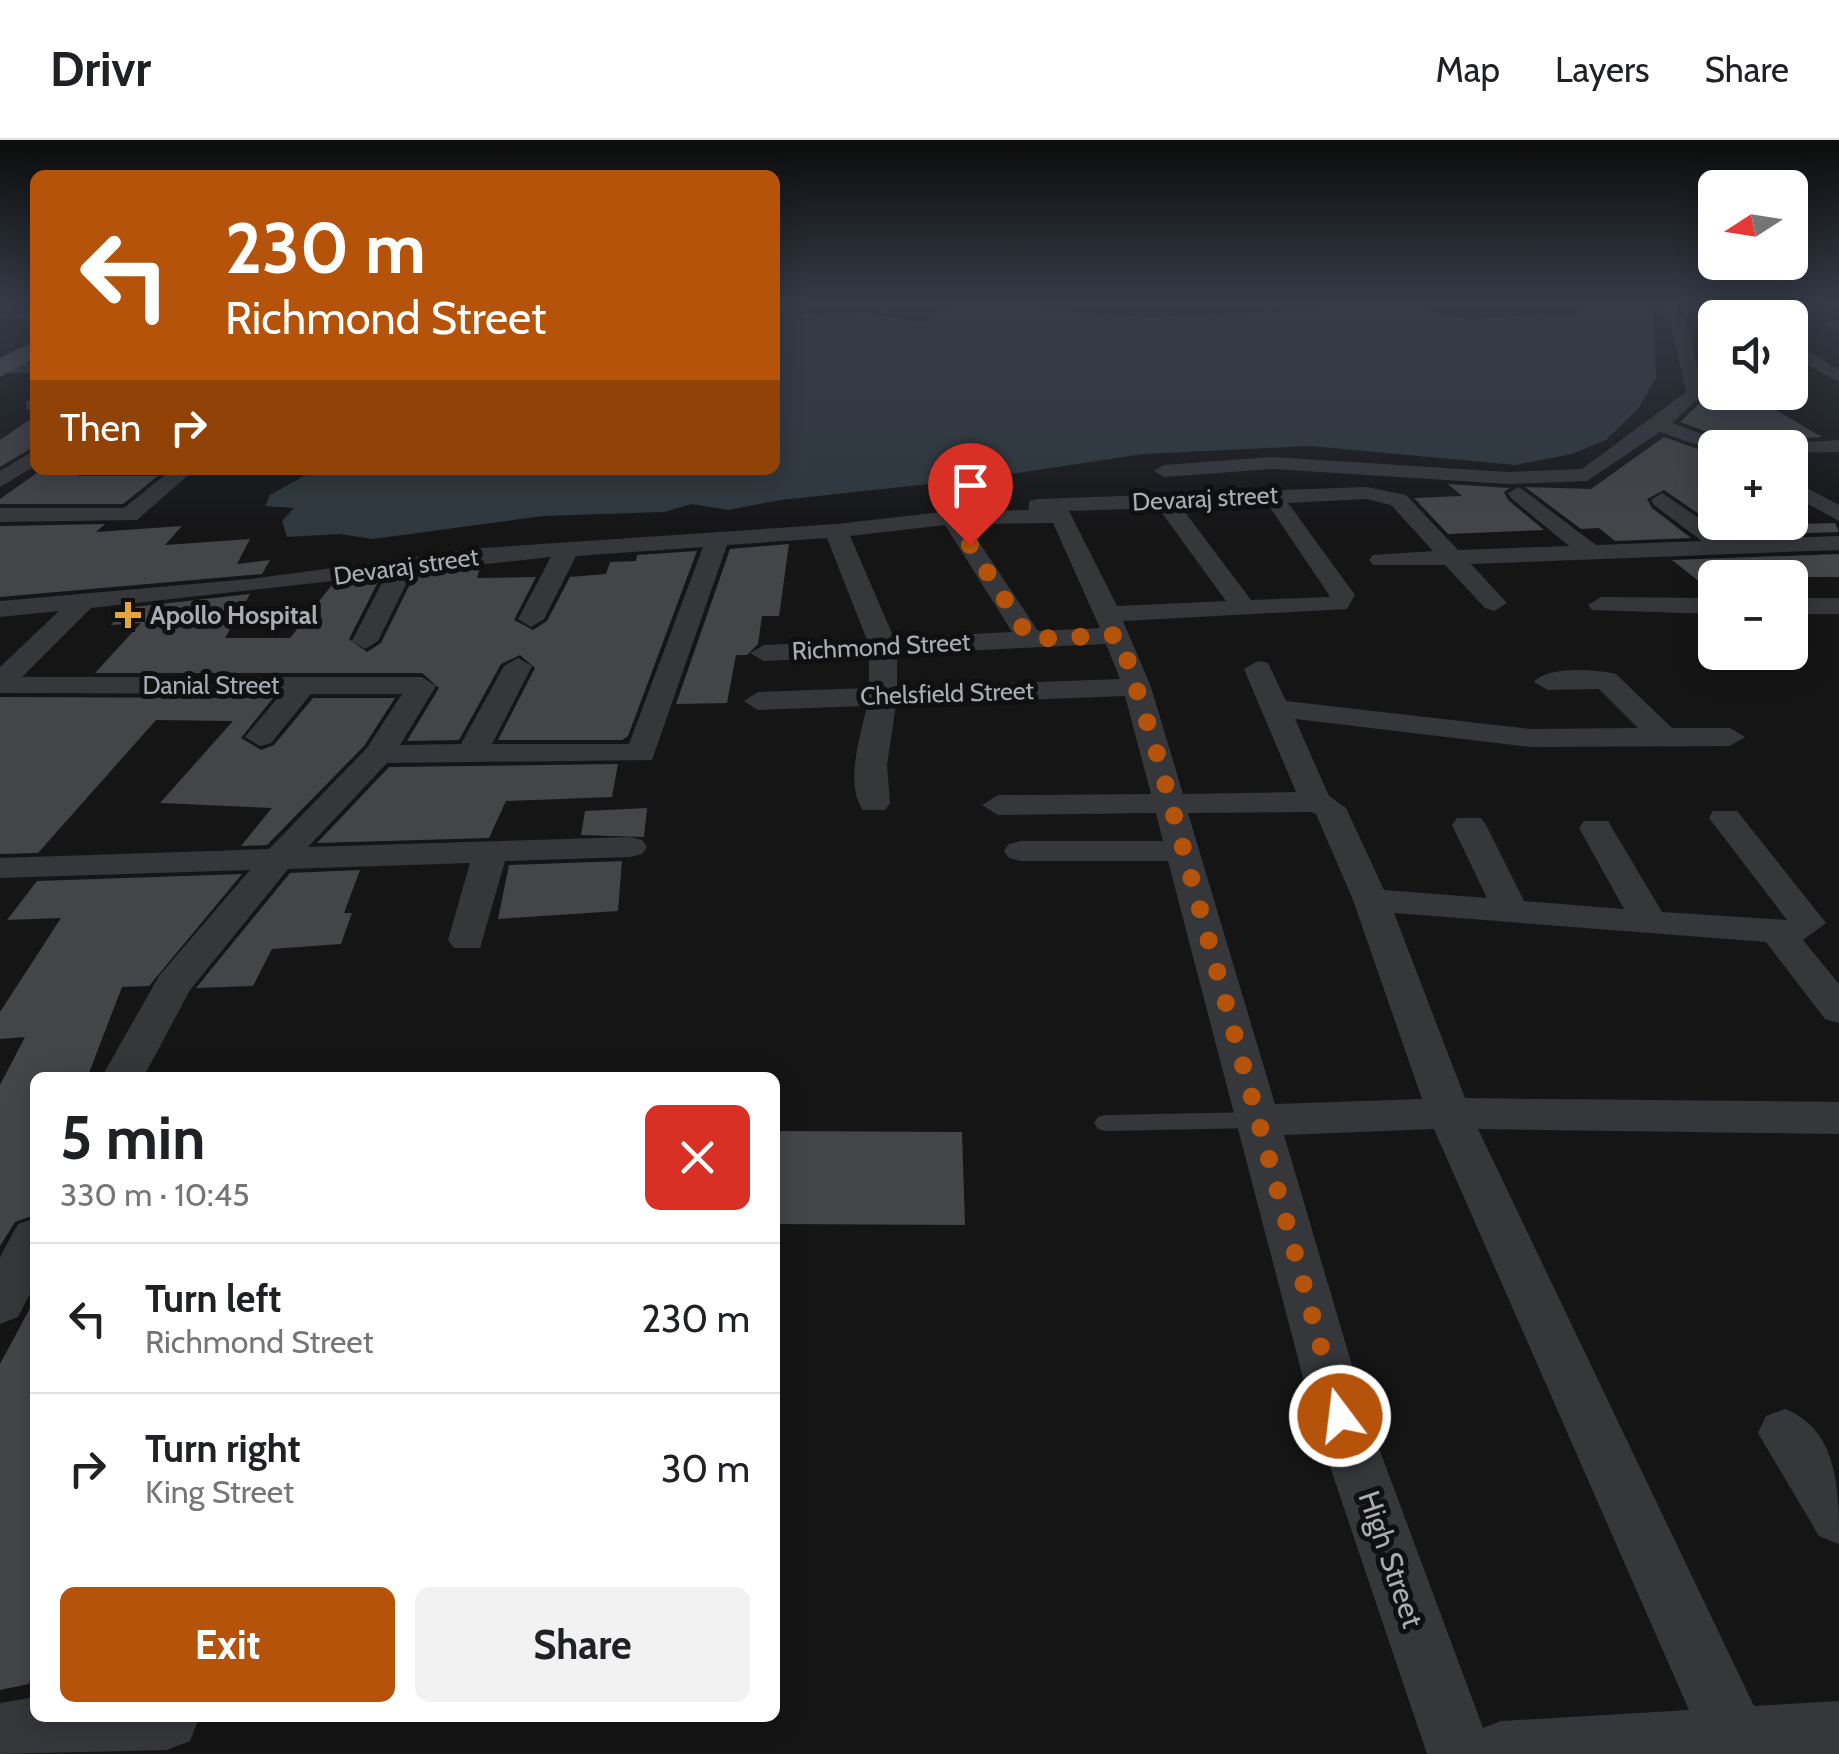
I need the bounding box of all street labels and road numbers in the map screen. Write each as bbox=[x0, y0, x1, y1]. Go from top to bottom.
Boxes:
street label: Devaraj street bbox=[1131, 479, 1279, 518]
street label: Devaraj street bbox=[332, 541, 481, 592]
street label: Richmond Street bbox=[791, 626, 971, 666]
street label: Danial Street bbox=[142, 670, 280, 700]
street label: Chelsfield Street bbox=[860, 675, 1035, 711]
street label: High Street bbox=[1350, 1486, 1432, 1632]

